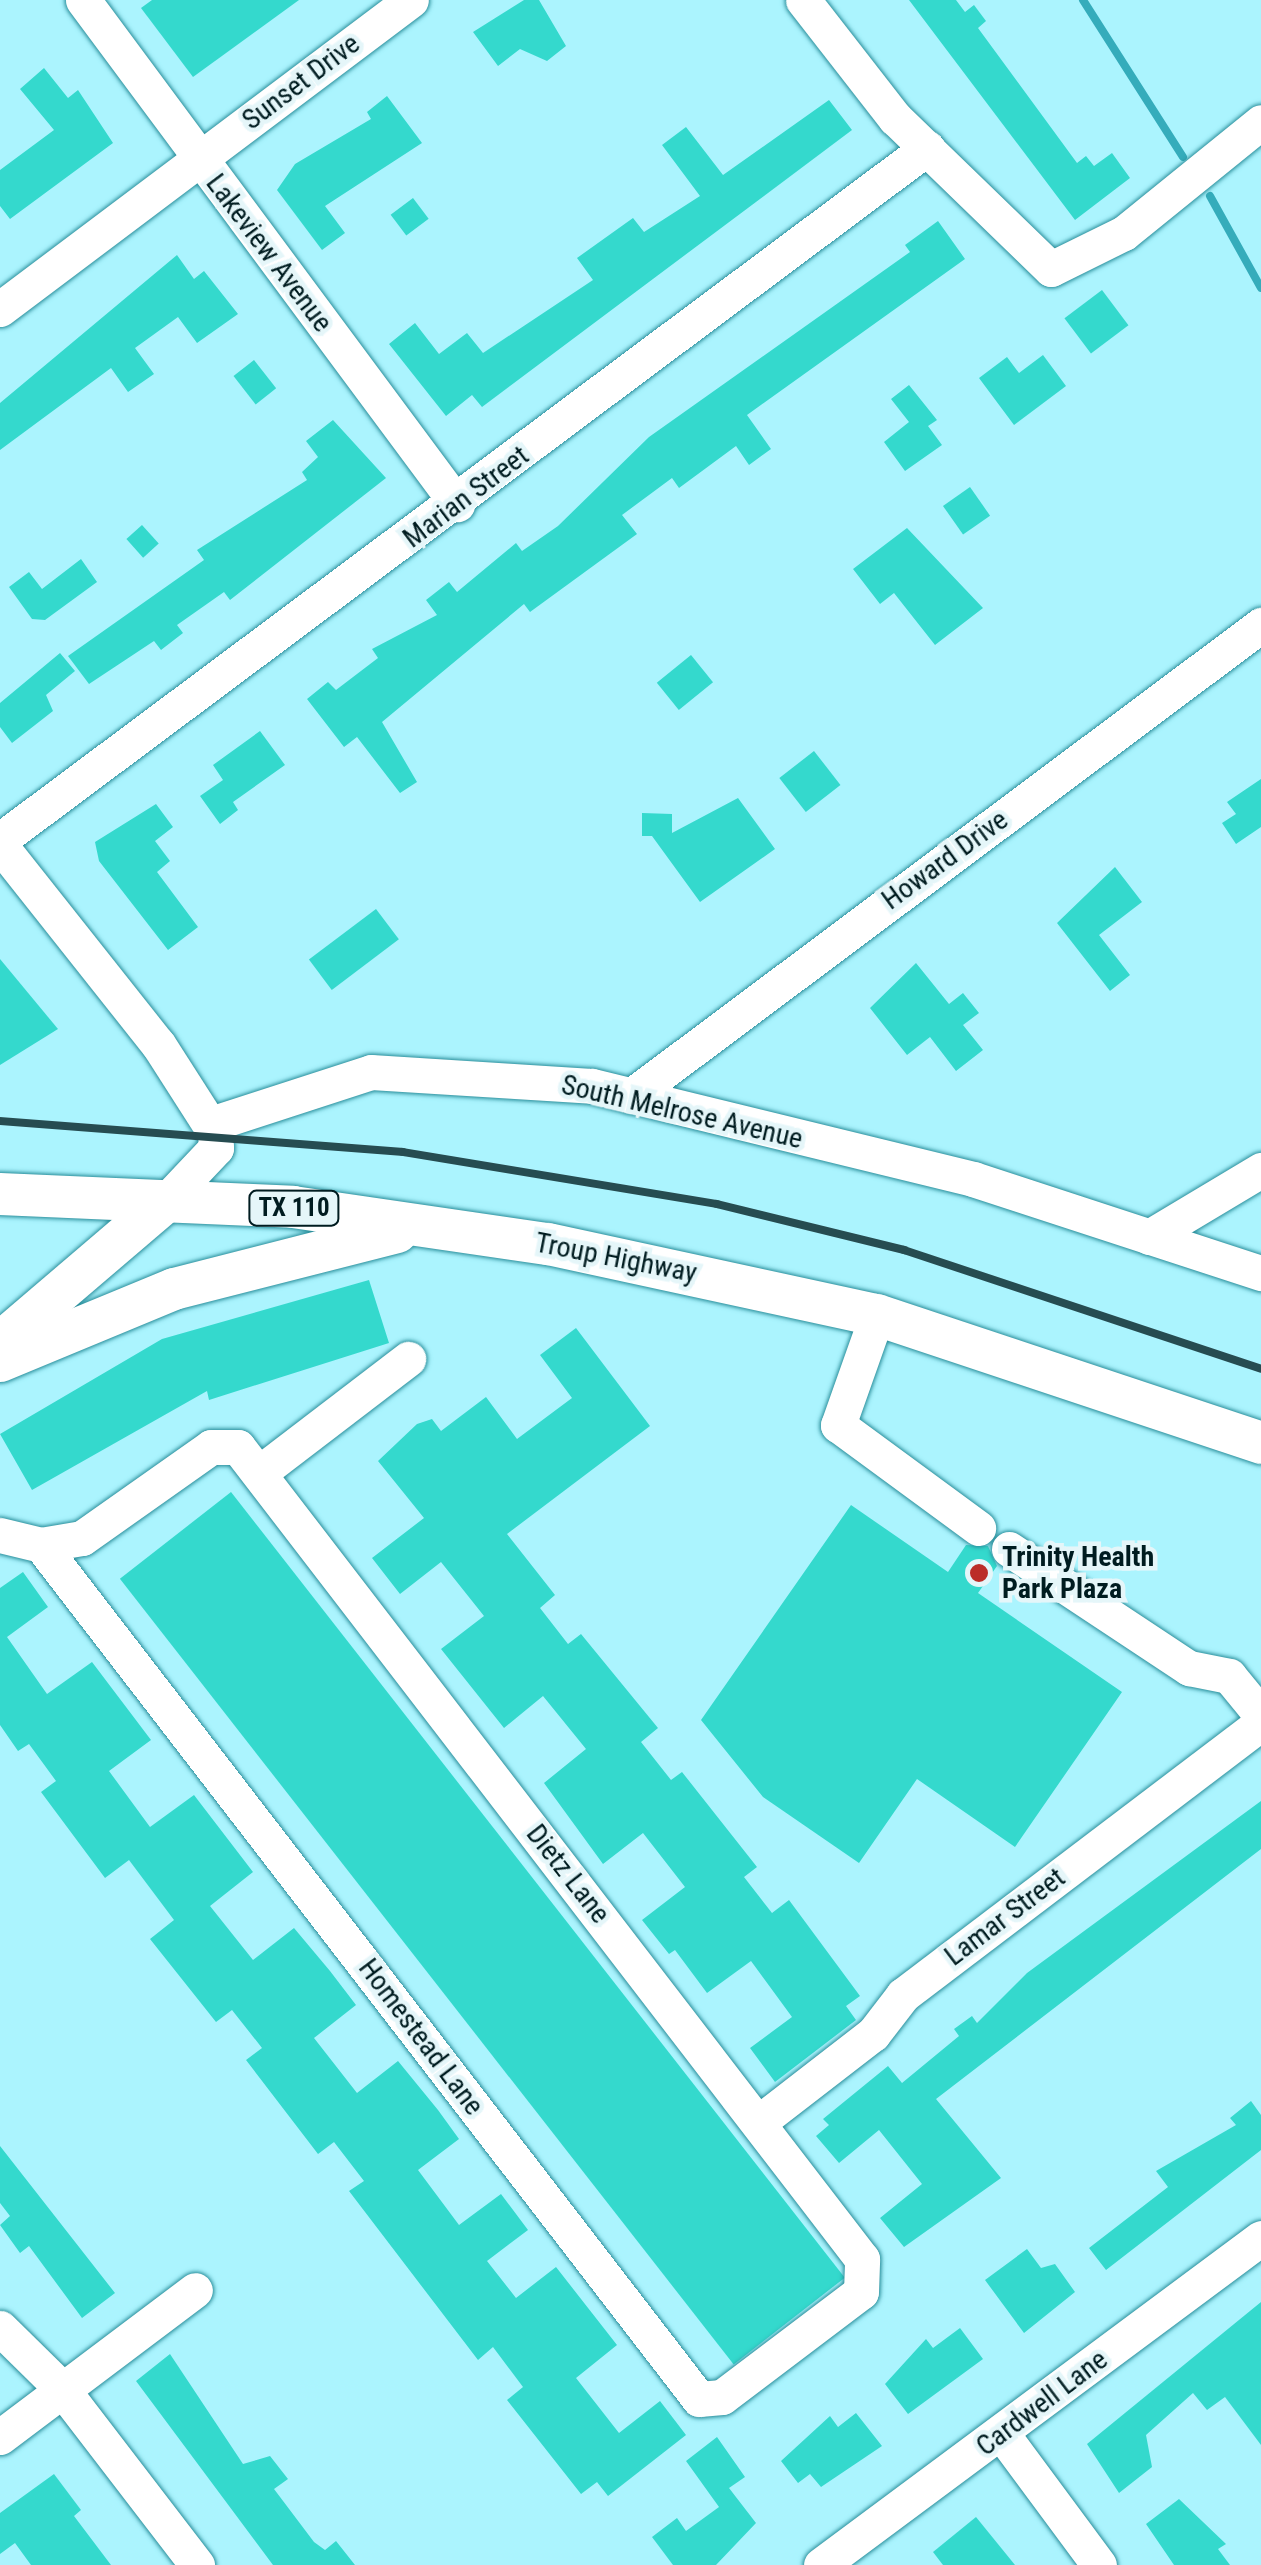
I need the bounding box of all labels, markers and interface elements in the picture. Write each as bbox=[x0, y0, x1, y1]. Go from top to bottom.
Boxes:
street label: Sunset Drive bbox=[236, 27, 366, 137]
street label: Lakeview Avenue bbox=[199, 168, 339, 338]
street label: Marian Street bbox=[397, 439, 535, 555]
street label: Howard Drive bbox=[875, 803, 1015, 917]
street label: South Melrose Avenue bbox=[558, 1068, 806, 1156]
road number: TX 110 bbox=[246, 1188, 342, 1228]
street label: Troup Highway bbox=[532, 1226, 700, 1290]
place label: Trinity Health Park Plaza bbox=[1002, 1540, 1154, 1606]
marker: Trinity Health Park Plaza bbox=[966, 1560, 992, 1586]
street label: Dietz Lane bbox=[519, 1818, 617, 1930]
street label: Lamar Street bbox=[938, 1861, 1072, 1973]
street label: Homestead Lane bbox=[351, 1952, 491, 2122]
street label: Cardwell Lane bbox=[970, 2343, 1114, 2463]

